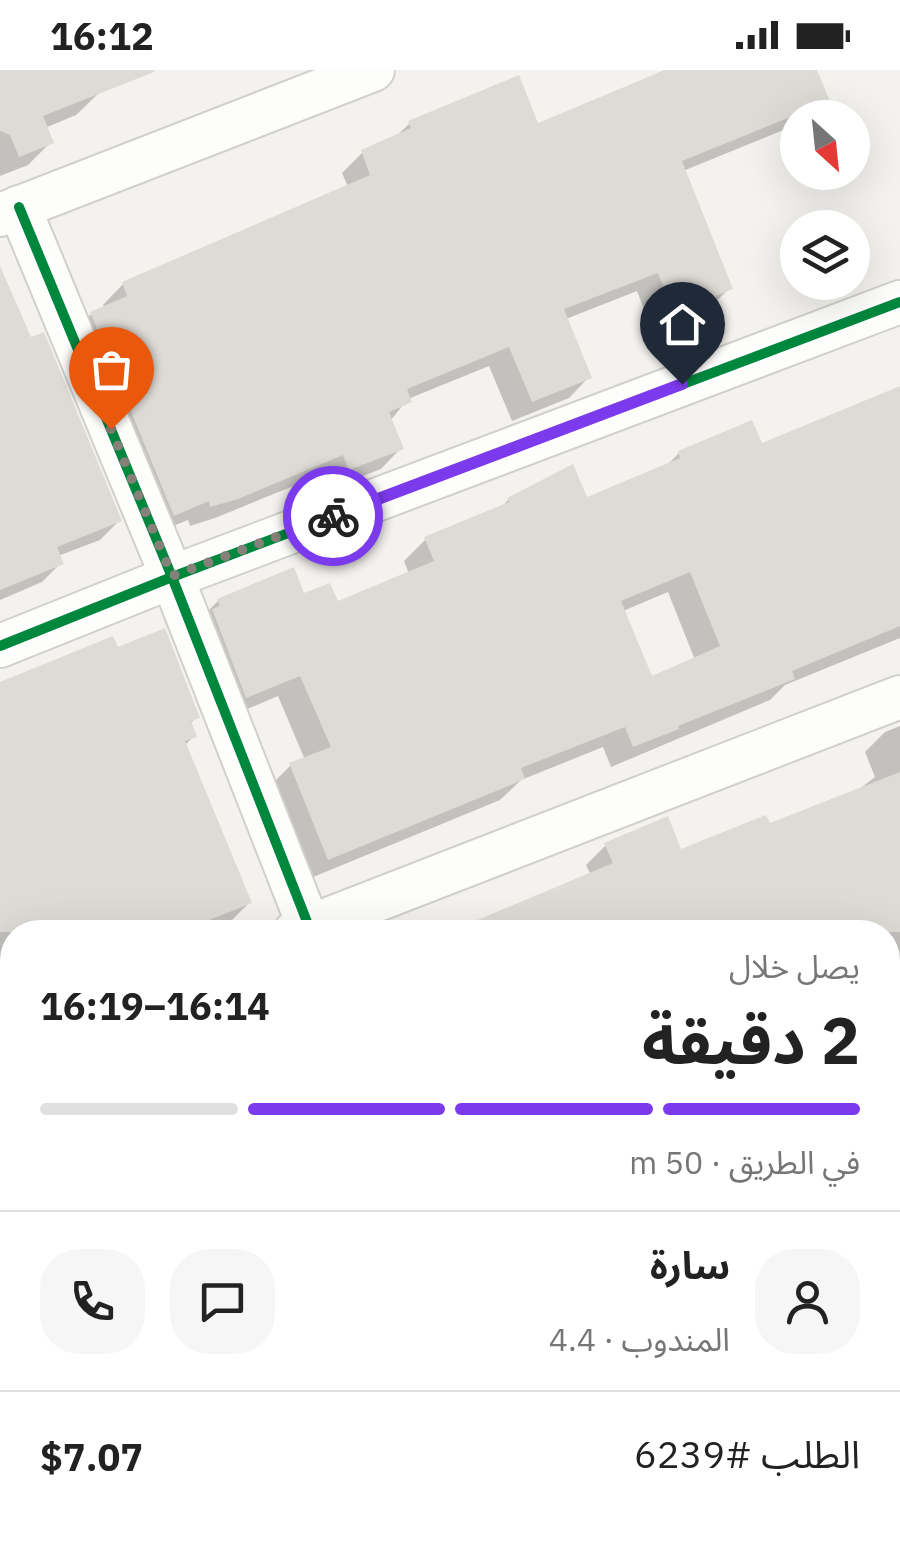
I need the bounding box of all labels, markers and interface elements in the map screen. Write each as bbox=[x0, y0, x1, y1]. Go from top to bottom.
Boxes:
text: 16:12 bbox=[50, 11, 154, 60]
north arrow bbox=[780, 100, 870, 190]
map controls bbox=[780, 100, 870, 300]
button: layers bbox=[780, 210, 870, 300]
pin bbox=[640, 282, 725, 385]
icon: home bbox=[655, 297, 710, 352]
pin bbox=[69, 327, 154, 430]
icon: bag bbox=[84, 342, 139, 397]
courier bbox=[283, 466, 383, 566]
icon: bike bbox=[306, 489, 361, 544]
text: يصل خلال bbox=[729, 945, 860, 987]
text: 16:14–16:19 bbox=[40, 981, 270, 1030]
text: 2 دقيقة bbox=[642, 997, 860, 1082]
text: في الطريق · 50 m bbox=[629, 1141, 860, 1183]
text: سارة bbox=[650, 1240, 730, 1289]
button: phone bbox=[40, 1249, 145, 1354]
button: chat bbox=[170, 1249, 275, 1354]
button: person bbox=[755, 1249, 860, 1354]
text: المندوب · 4.4 bbox=[549, 1318, 730, 1360]
text: الطلب #6239 bbox=[634, 1429, 860, 1478]
text: $7.07 bbox=[40, 1432, 143, 1481]

